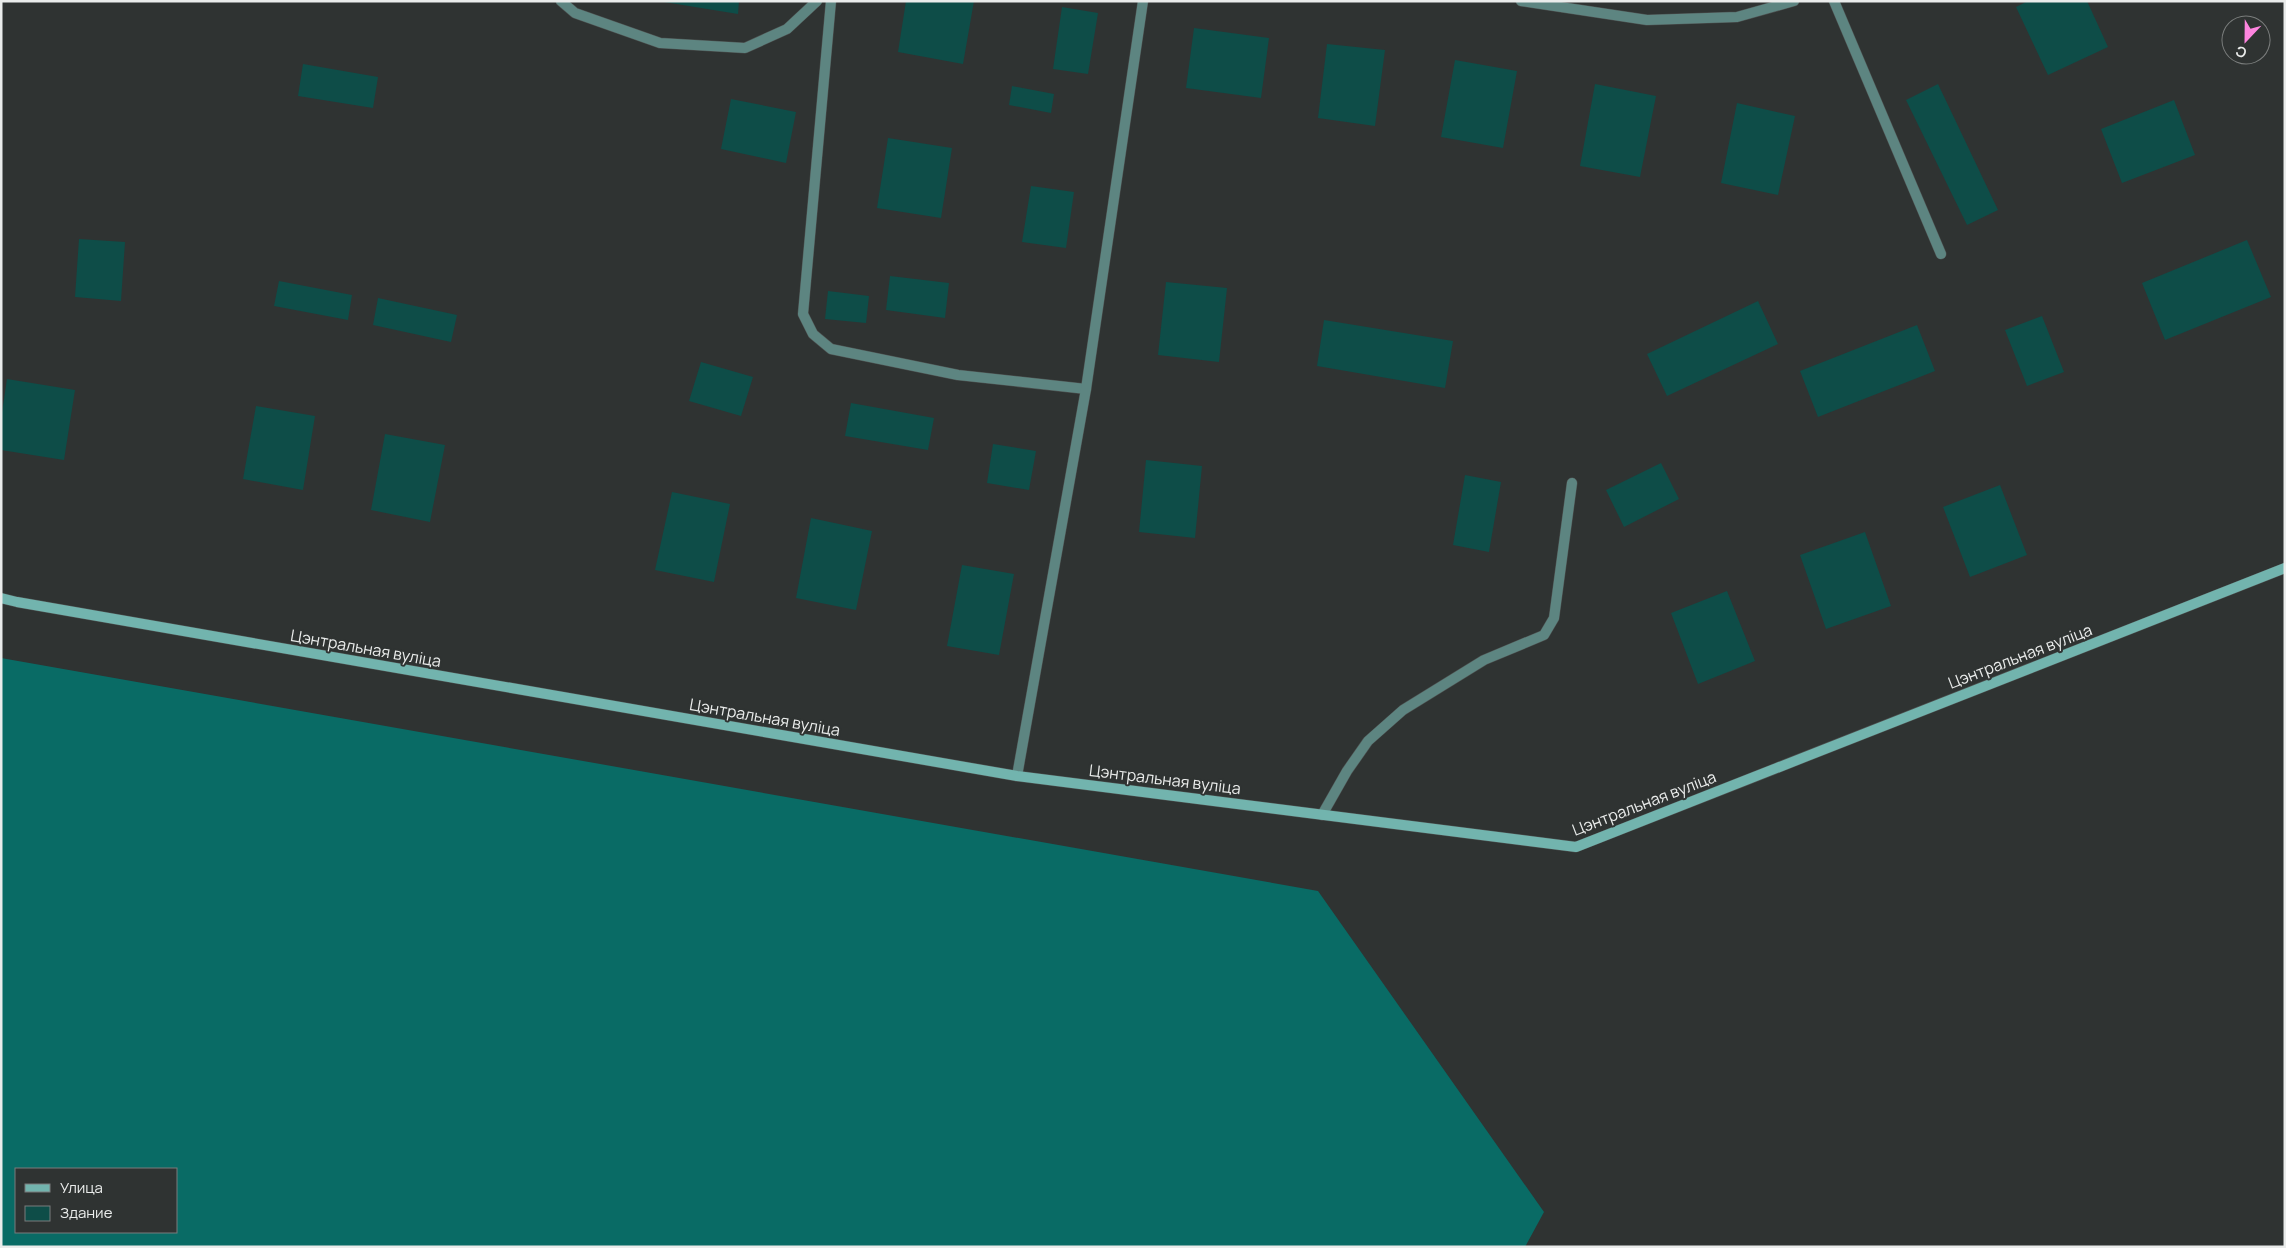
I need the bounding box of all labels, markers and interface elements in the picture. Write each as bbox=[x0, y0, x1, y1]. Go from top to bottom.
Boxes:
north arrow bbox=[2221, 15, 2271, 65]
text: С bbox=[2233, 42, 2249, 63]
street label: Цэнтральная вуліца bbox=[1945, 618, 2095, 694]
street label: Цэнтральная вуліца bbox=[289, 624, 443, 672]
street label: Цэнтральная вуліца bbox=[688, 693, 842, 741]
street label: Цэнтральная вуліца bbox=[1088, 759, 1242, 799]
street label: Цэнтральная вуліца bbox=[1569, 765, 1719, 841]
legend bbox=[15, 1168, 178, 1233]
text: Улица bbox=[60, 1177, 103, 1198]
text: Здание bbox=[60, 1202, 113, 1223]

